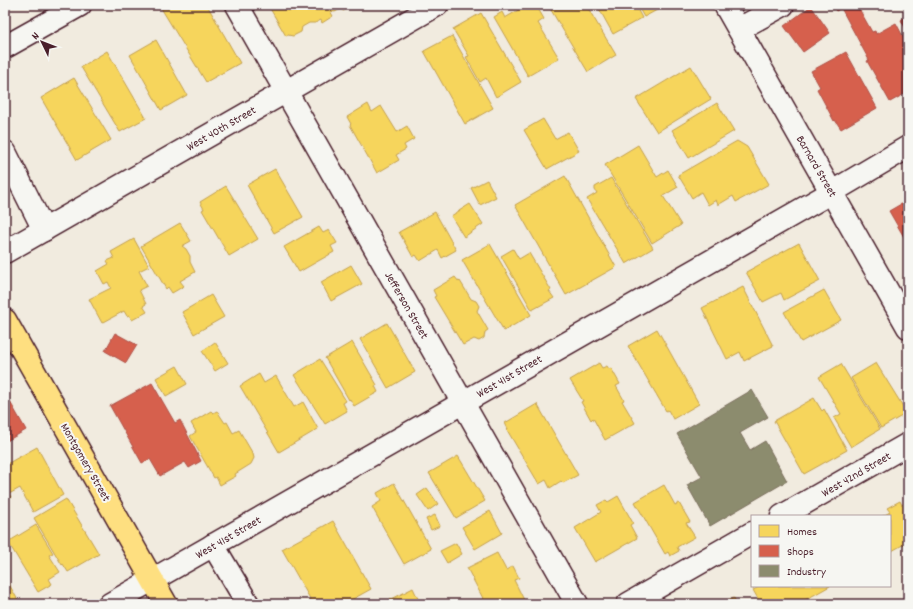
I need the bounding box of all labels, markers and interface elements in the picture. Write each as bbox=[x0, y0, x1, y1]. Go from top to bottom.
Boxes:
north arrow bbox=[22, 22, 62, 62]
text: N bbox=[28, 29, 44, 44]
street label: West 40th Street bbox=[184, 102, 260, 156]
street label: Barnard Street bbox=[791, 133, 841, 201]
street label: Jefferson Street bbox=[379, 269, 432, 343]
street label: West 41st Street bbox=[474, 351, 546, 403]
street label: Montgomery Street bbox=[55, 421, 114, 505]
street label: West 42nd Street bbox=[819, 448, 895, 502]
street label: West 41st Street bbox=[193, 512, 265, 564]
legend bbox=[751, 515, 891, 587]
text: Homes bbox=[787, 524, 817, 541]
text: Shops bbox=[787, 544, 814, 561]
text: Industry bbox=[787, 564, 827, 581]

